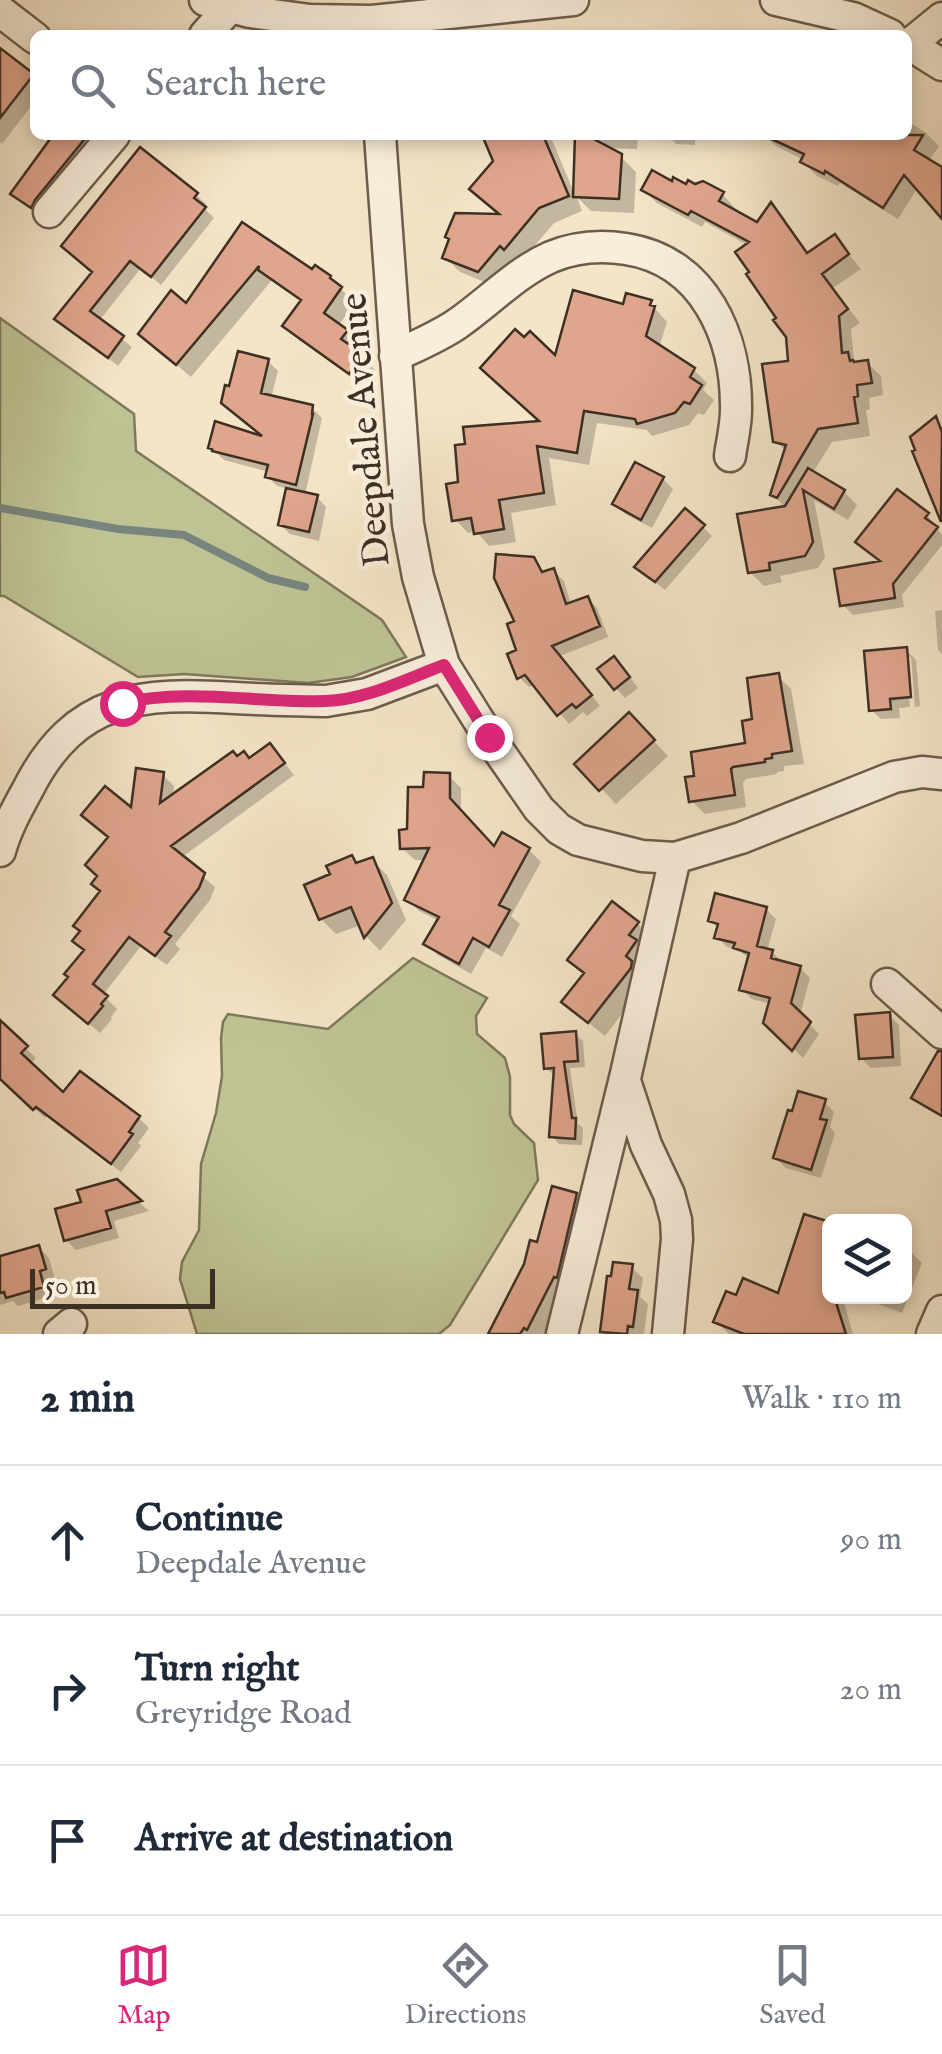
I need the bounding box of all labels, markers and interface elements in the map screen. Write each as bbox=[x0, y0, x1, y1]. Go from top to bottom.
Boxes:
search box bbox=[30, 30, 912, 140]
icon: search bbox=[65, 58, 120, 113]
text: Search here bbox=[145, 61, 326, 109]
street label: Deepdale Avenue bbox=[331, 291, 403, 569]
route start bbox=[100, 681, 146, 727]
route end bbox=[467, 715, 513, 761]
map controls bbox=[822, 1214, 912, 1304]
button: layers bbox=[822, 1214, 912, 1304]
scale bar bbox=[30, 1264, 215, 1308]
text: 50 m bbox=[45, 1269, 97, 1304]
text: 2 min bbox=[40, 1373, 135, 1426]
text: Walk · 110 m bbox=[742, 1379, 902, 1420]
text: Continue bbox=[135, 1496, 283, 1544]
icon: ahead bbox=[40, 1513, 95, 1568]
text: 90 m bbox=[841, 1520, 902, 1561]
text: Deepdale Avenue bbox=[135, 1544, 366, 1585]
text: Turn right bbox=[135, 1646, 299, 1694]
icon: right bbox=[40, 1663, 95, 1718]
text: 20 m bbox=[840, 1670, 902, 1711]
text: Greyridge Road bbox=[135, 1694, 351, 1735]
icon: arrive bbox=[40, 1813, 95, 1868]
text: Arrive at destination bbox=[135, 1816, 453, 1864]
tab: Map bbox=[116, 1938, 171, 2033]
tab: Directions bbox=[404, 1938, 526, 2033]
tab: Saved bbox=[759, 1938, 826, 2033]

